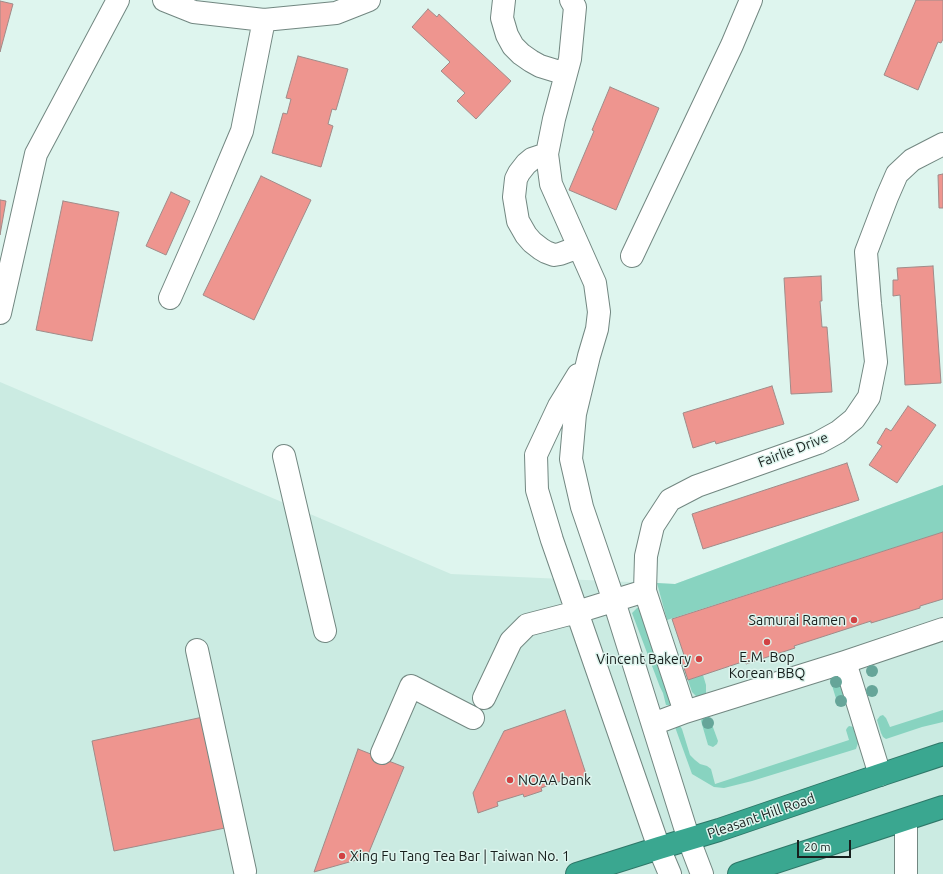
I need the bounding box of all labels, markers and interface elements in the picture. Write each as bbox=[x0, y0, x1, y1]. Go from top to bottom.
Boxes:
street label: Fairlie Drive bbox=[756, 429, 830, 471]
place label: Samurai Ramen bbox=[749, 612, 846, 628]
marker: Samurai Ramen bbox=[849, 615, 859, 625]
marker: E.M. Bop Korean BBQ bbox=[762, 637, 772, 647]
place label: E.M. Bop Korean BBQ bbox=[729, 649, 805, 682]
place label: Vincent Bakery bbox=[596, 651, 691, 667]
marker: Vincent Bakery bbox=[694, 654, 704, 664]
place label: NOAA bank bbox=[518, 772, 591, 788]
marker: NOAA bank bbox=[505, 775, 515, 785]
street label: Pleasant Hill Road bbox=[705, 790, 817, 842]
scale bar bbox=[799, 832, 853, 858]
text: 20 m bbox=[804, 840, 831, 853]
place label: Xing Fu Tang Tea Bar | Taiwan No. 1 bbox=[350, 848, 570, 864]
marker: Xing Fu Tang Tea Bar | Taiwan No. 1 bbox=[337, 851, 347, 861]

